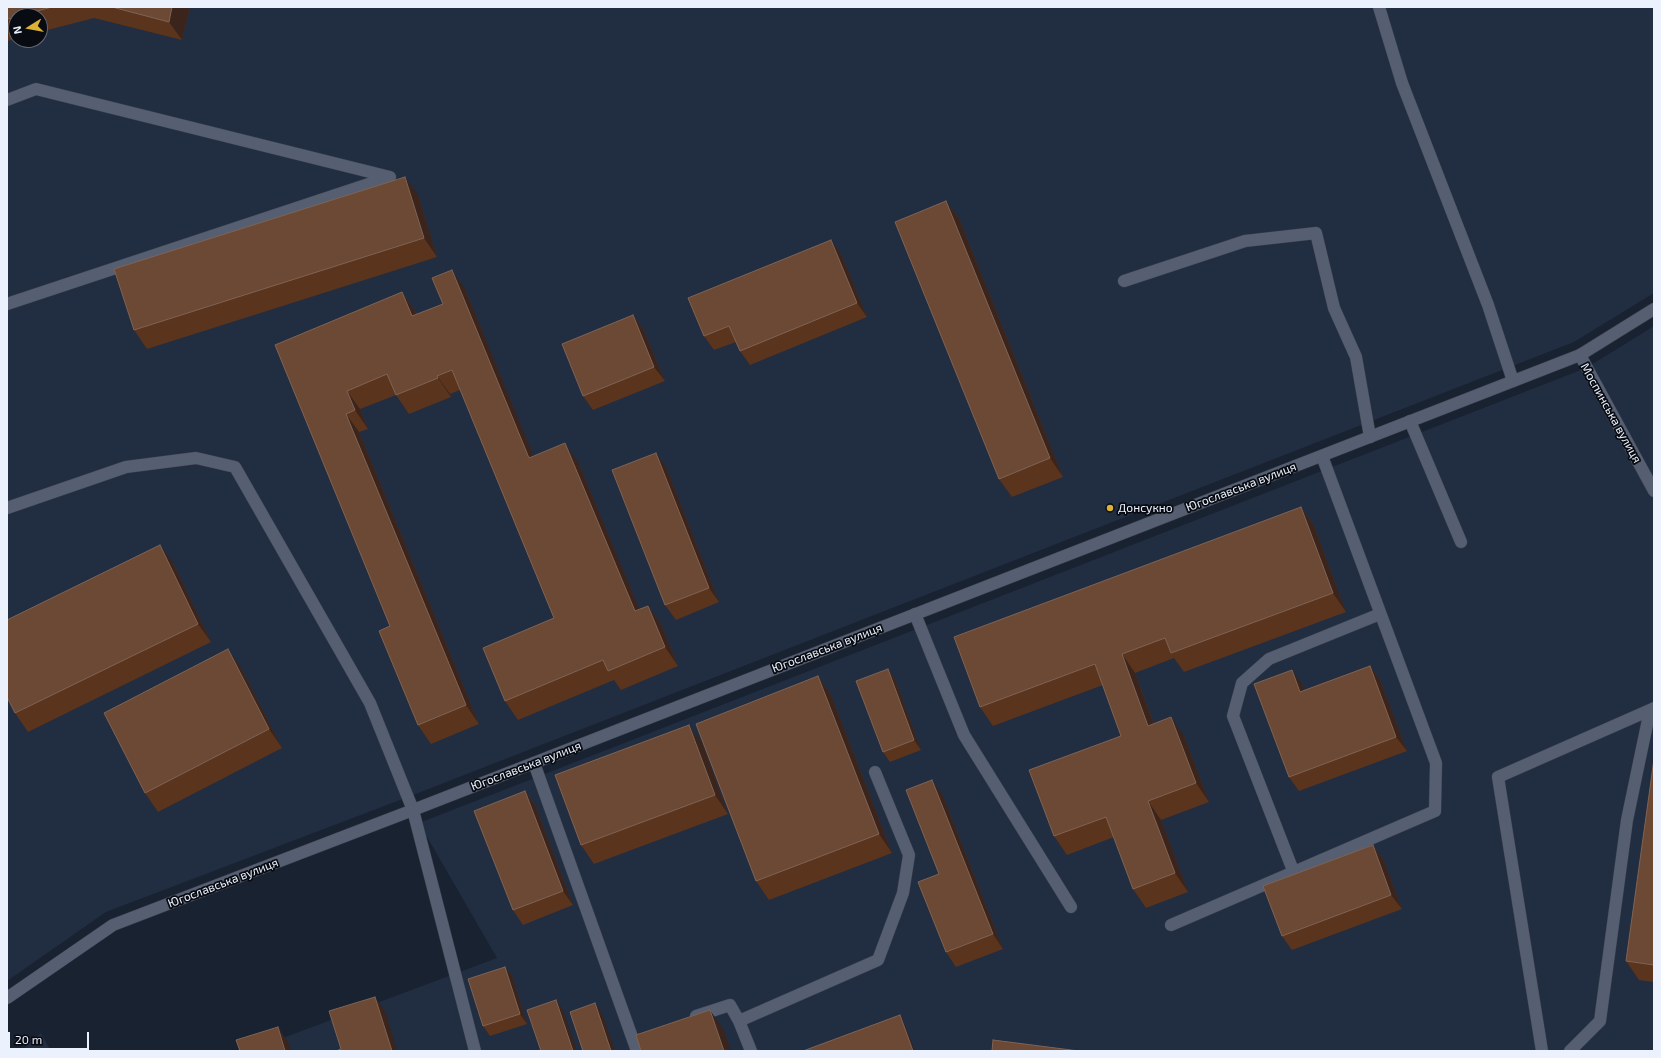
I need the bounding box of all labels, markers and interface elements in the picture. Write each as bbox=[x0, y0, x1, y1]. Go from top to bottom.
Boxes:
north arrow bbox=[8, 8, 48, 48]
text: N bbox=[10, 25, 24, 35]
street label: Моспинська вулиця bbox=[1578, 361, 1644, 465]
street label: Югославська вулиця bbox=[1184, 459, 1298, 515]
place label: Донсукно bbox=[1118, 501, 1173, 515]
marker: Донсукно bbox=[1105, 503, 1115, 513]
street label: Югославська вулиця bbox=[770, 620, 884, 676]
street label: Югославська вулиця bbox=[469, 738, 583, 794]
street label: Югославська вулиця bbox=[166, 855, 280, 911]
scale bar bbox=[10, 1024, 91, 1050]
text: 20 m bbox=[15, 1032, 42, 1046]

